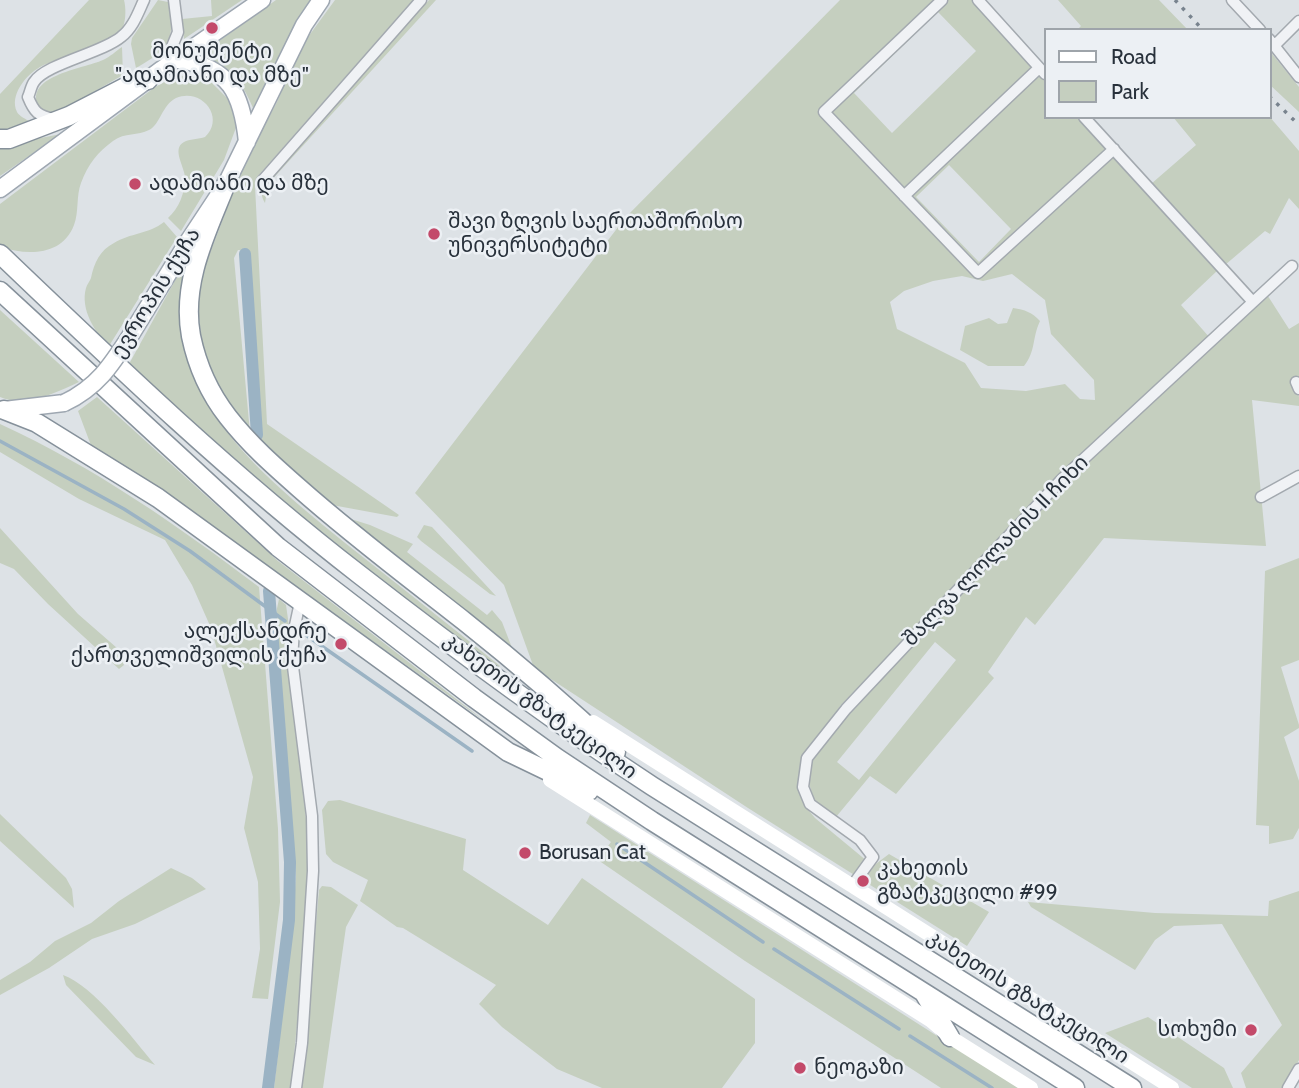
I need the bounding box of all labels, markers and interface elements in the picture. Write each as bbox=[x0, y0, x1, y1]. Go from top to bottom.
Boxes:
marker: მონუმენტი "ადამიანი და მზე" bbox=[204, 20, 220, 36]
legend bbox=[1044, 28, 1271, 119]
place label: მონუმენტი "ადამიანი და მზე" bbox=[115, 39, 309, 89]
text: Road bbox=[1111, 44, 1157, 69]
text: Park bbox=[1111, 79, 1149, 104]
place label: ადამიანი და მზე bbox=[149, 171, 329, 197]
marker: ადამიანი და მზე bbox=[127, 176, 143, 192]
place label: შავი ზღვის საერთაშორისო უნივერსიტეტი bbox=[448, 209, 743, 259]
street label: ევროპის ქუჩა bbox=[106, 223, 206, 363]
marker: შავი ზღვის საერთაშორისო უნივერსიტეტი bbox=[426, 226, 442, 242]
street label: შალვა ლოლაძის II ჩიხი bbox=[898, 450, 1094, 652]
place label: ალექსანდრე ქართველიშვილის ქუჩა bbox=[71, 619, 327, 669]
street label: კახეთის გზატკეცილი bbox=[438, 627, 642, 785]
marker: ალექსანდრე ქართველიშვილის ქუჩა bbox=[333, 636, 349, 652]
place label: Borusan Cat bbox=[539, 840, 646, 866]
marker: Borusan Cat bbox=[517, 845, 533, 861]
place label: კახეთის გზატკეცილი #99 bbox=[877, 856, 1058, 906]
marker: კახეთის გზატკეცილი #99 bbox=[855, 873, 871, 889]
street label: კახეთის გზატკეცილი bbox=[922, 924, 1134, 1070]
place label: სოხუმი bbox=[1157, 1017, 1237, 1043]
marker: სოხუმი bbox=[1243, 1022, 1259, 1038]
place label: ნეოგაზი bbox=[814, 1055, 904, 1081]
marker: ნეოგაზი bbox=[792, 1060, 808, 1076]

